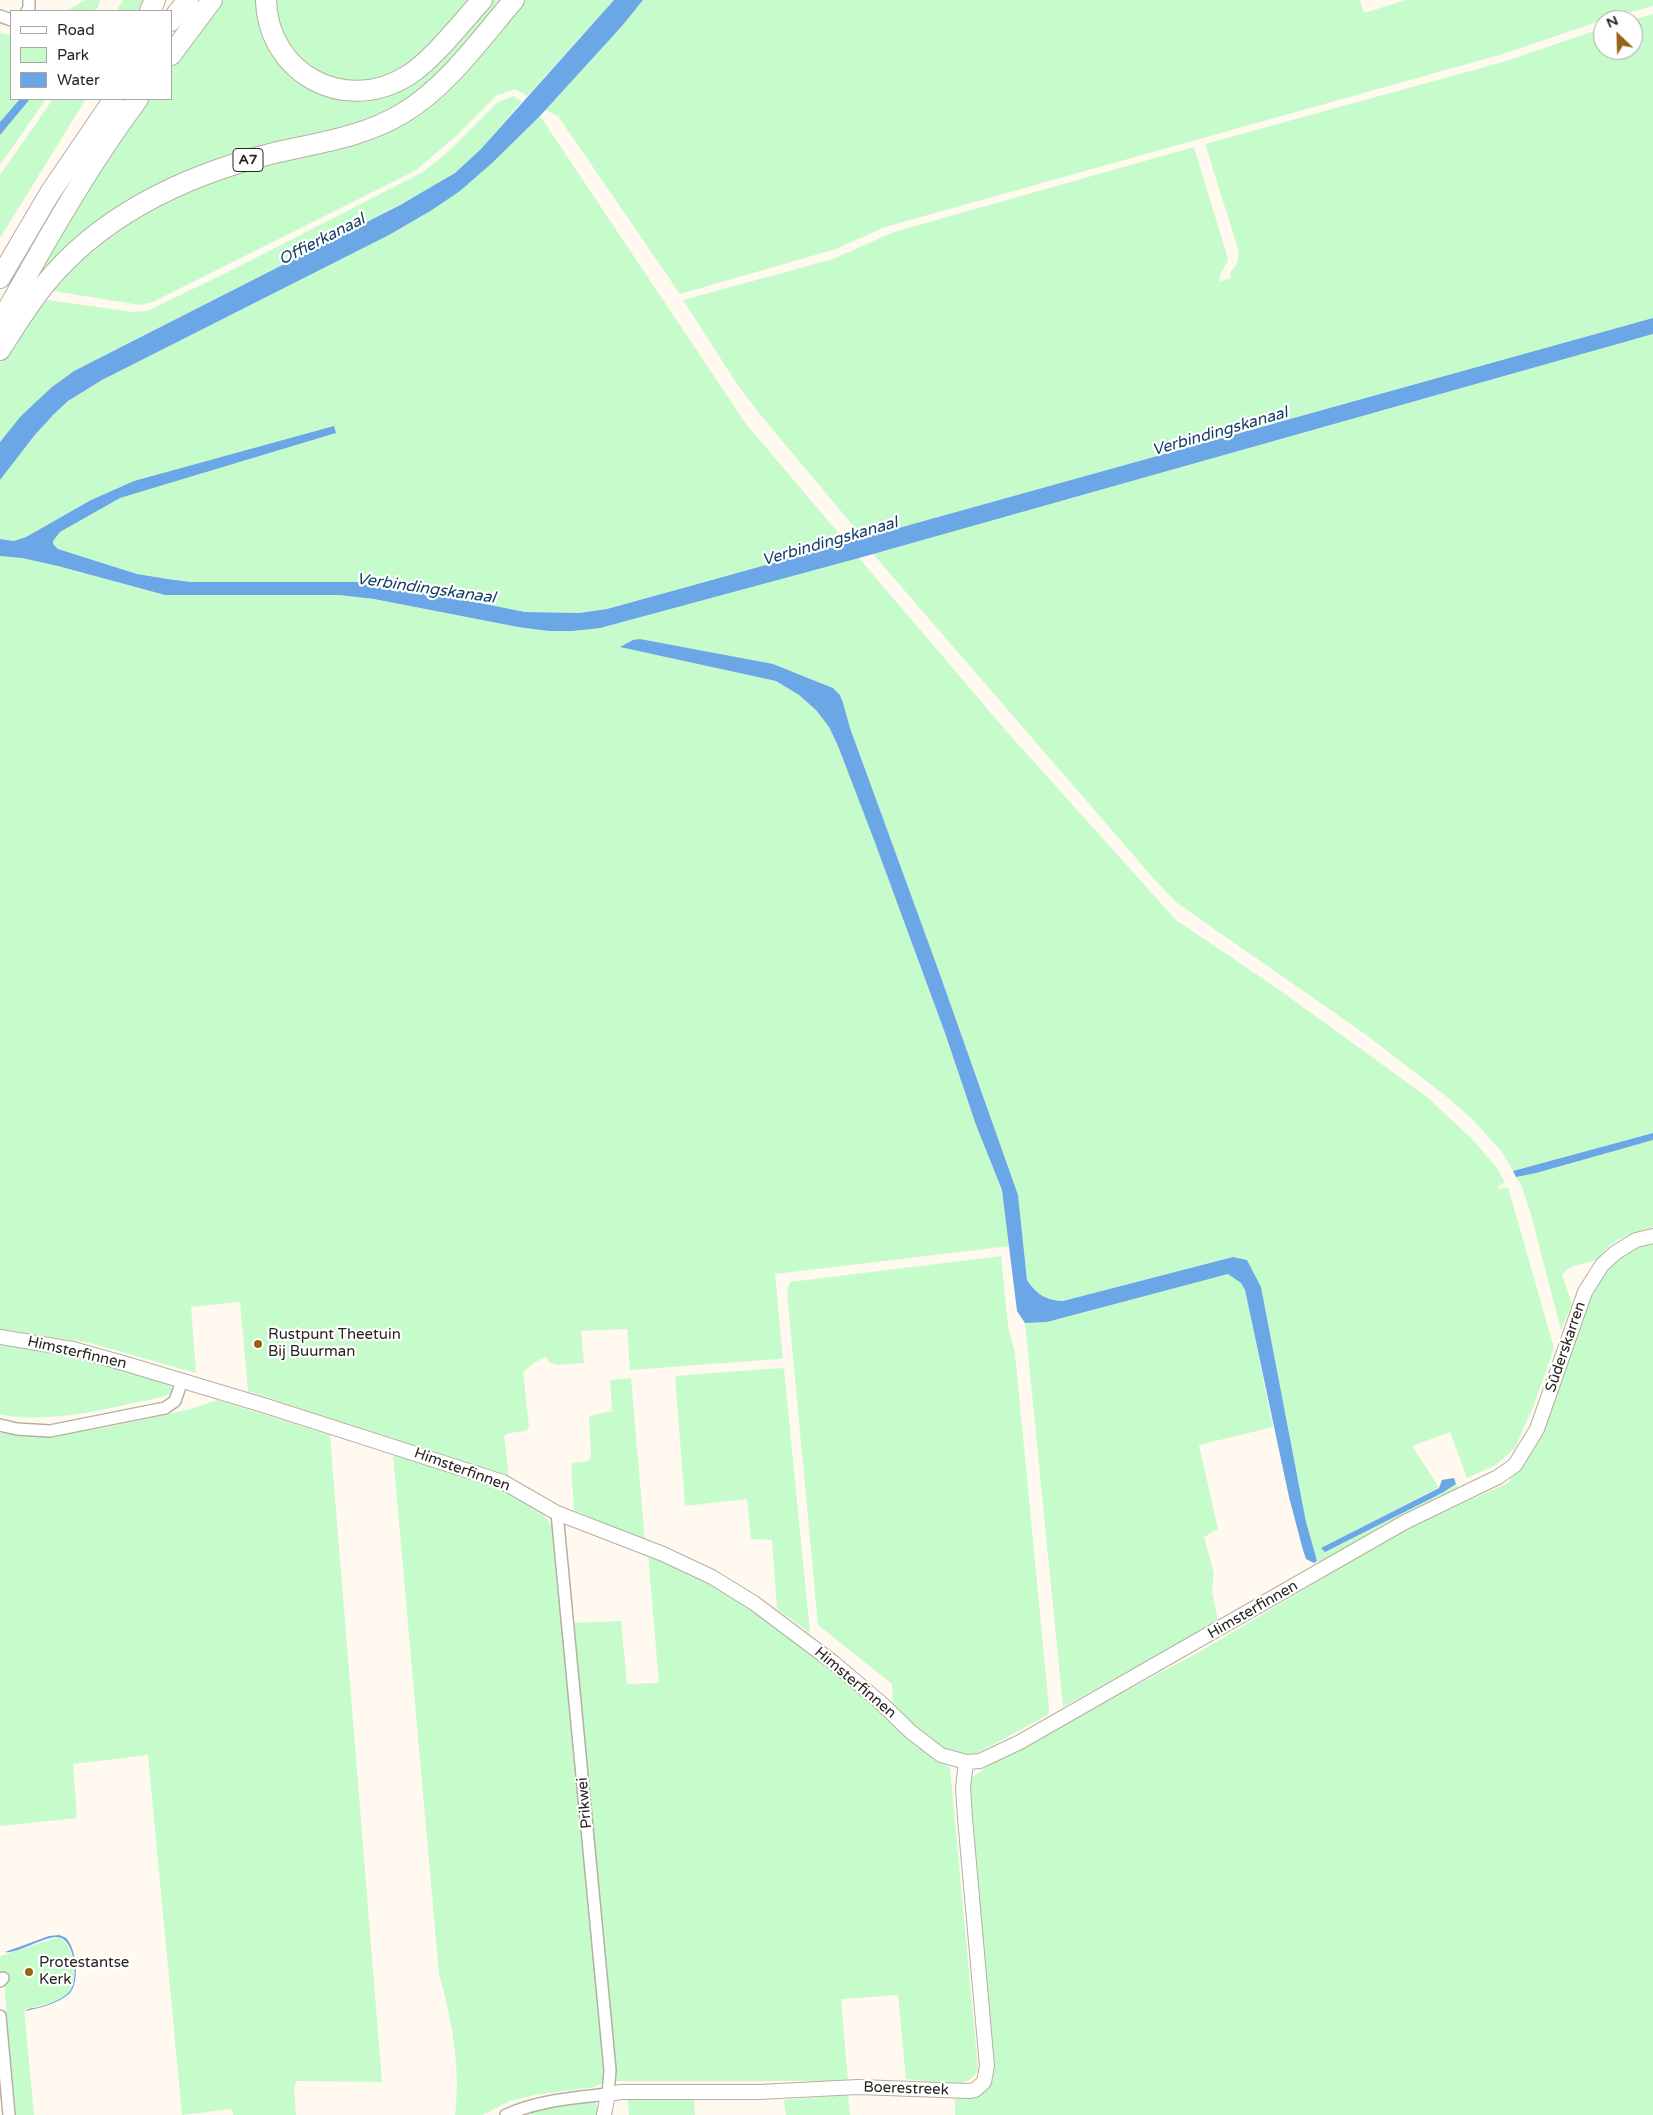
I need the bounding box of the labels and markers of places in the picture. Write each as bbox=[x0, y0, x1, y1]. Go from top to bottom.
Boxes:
place label: Rustpunt Theetuin Bij Buurman bbox=[268, 1326, 401, 1361]
marker: Rustpunt Theetuin Bij Buurman bbox=[252, 1338, 264, 1350]
place label: Protestantse Kerk bbox=[39, 1954, 129, 1989]
marker: Protestantse Kerk bbox=[23, 1966, 35, 1978]

